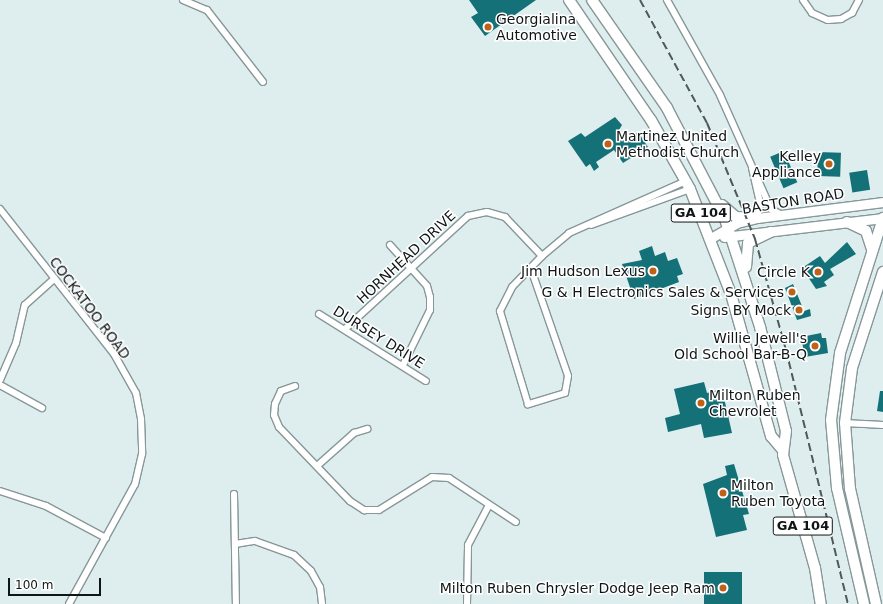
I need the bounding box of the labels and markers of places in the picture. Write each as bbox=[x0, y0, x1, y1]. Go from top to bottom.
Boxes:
place label: Georgialina Automotive bbox=[496, 11, 577, 44]
marker: Georgialina Automotive bbox=[483, 22, 493, 32]
place label: Martinez United Methodist Church bbox=[616, 128, 739, 160]
marker: Martinez United Methodist Church bbox=[603, 139, 613, 149]
place label: Kelley Appliance bbox=[752, 148, 821, 180]
marker: Kelley Appliance bbox=[824, 159, 834, 169]
place label: Jim Hudson Lexus bbox=[521, 263, 645, 279]
place label: Circle K bbox=[757, 264, 810, 280]
marker: Jim Hudson Lexus bbox=[648, 266, 658, 276]
marker: Circle K bbox=[813, 267, 823, 277]
place label: G & H Electronics Sales & Services bbox=[541, 284, 784, 300]
marker: G & H Electronics Sales & Services bbox=[787, 287, 797, 297]
place label: Signs BY Mock bbox=[690, 302, 791, 318]
marker: Signs BY Mock bbox=[794, 305, 804, 315]
place label: Willie Jewell's Old School Bar-B-Q bbox=[674, 330, 807, 362]
marker: Willie Jewell's Old School Bar-B-Q bbox=[810, 341, 820, 351]
place label: Milton Ruben Chevrolet bbox=[709, 387, 801, 420]
marker: Milton Ruben Chevrolet bbox=[696, 398, 706, 408]
place label: Milton Ruben Toyota bbox=[731, 477, 825, 510]
marker: Milton Ruben Toyota bbox=[718, 488, 728, 498]
place label: Milton Ruben Chrysler Dodge Jeep Ram bbox=[440, 580, 715, 596]
marker: Milton Ruben Chrysler Dodge Jeep Ram bbox=[718, 583, 728, 593]

